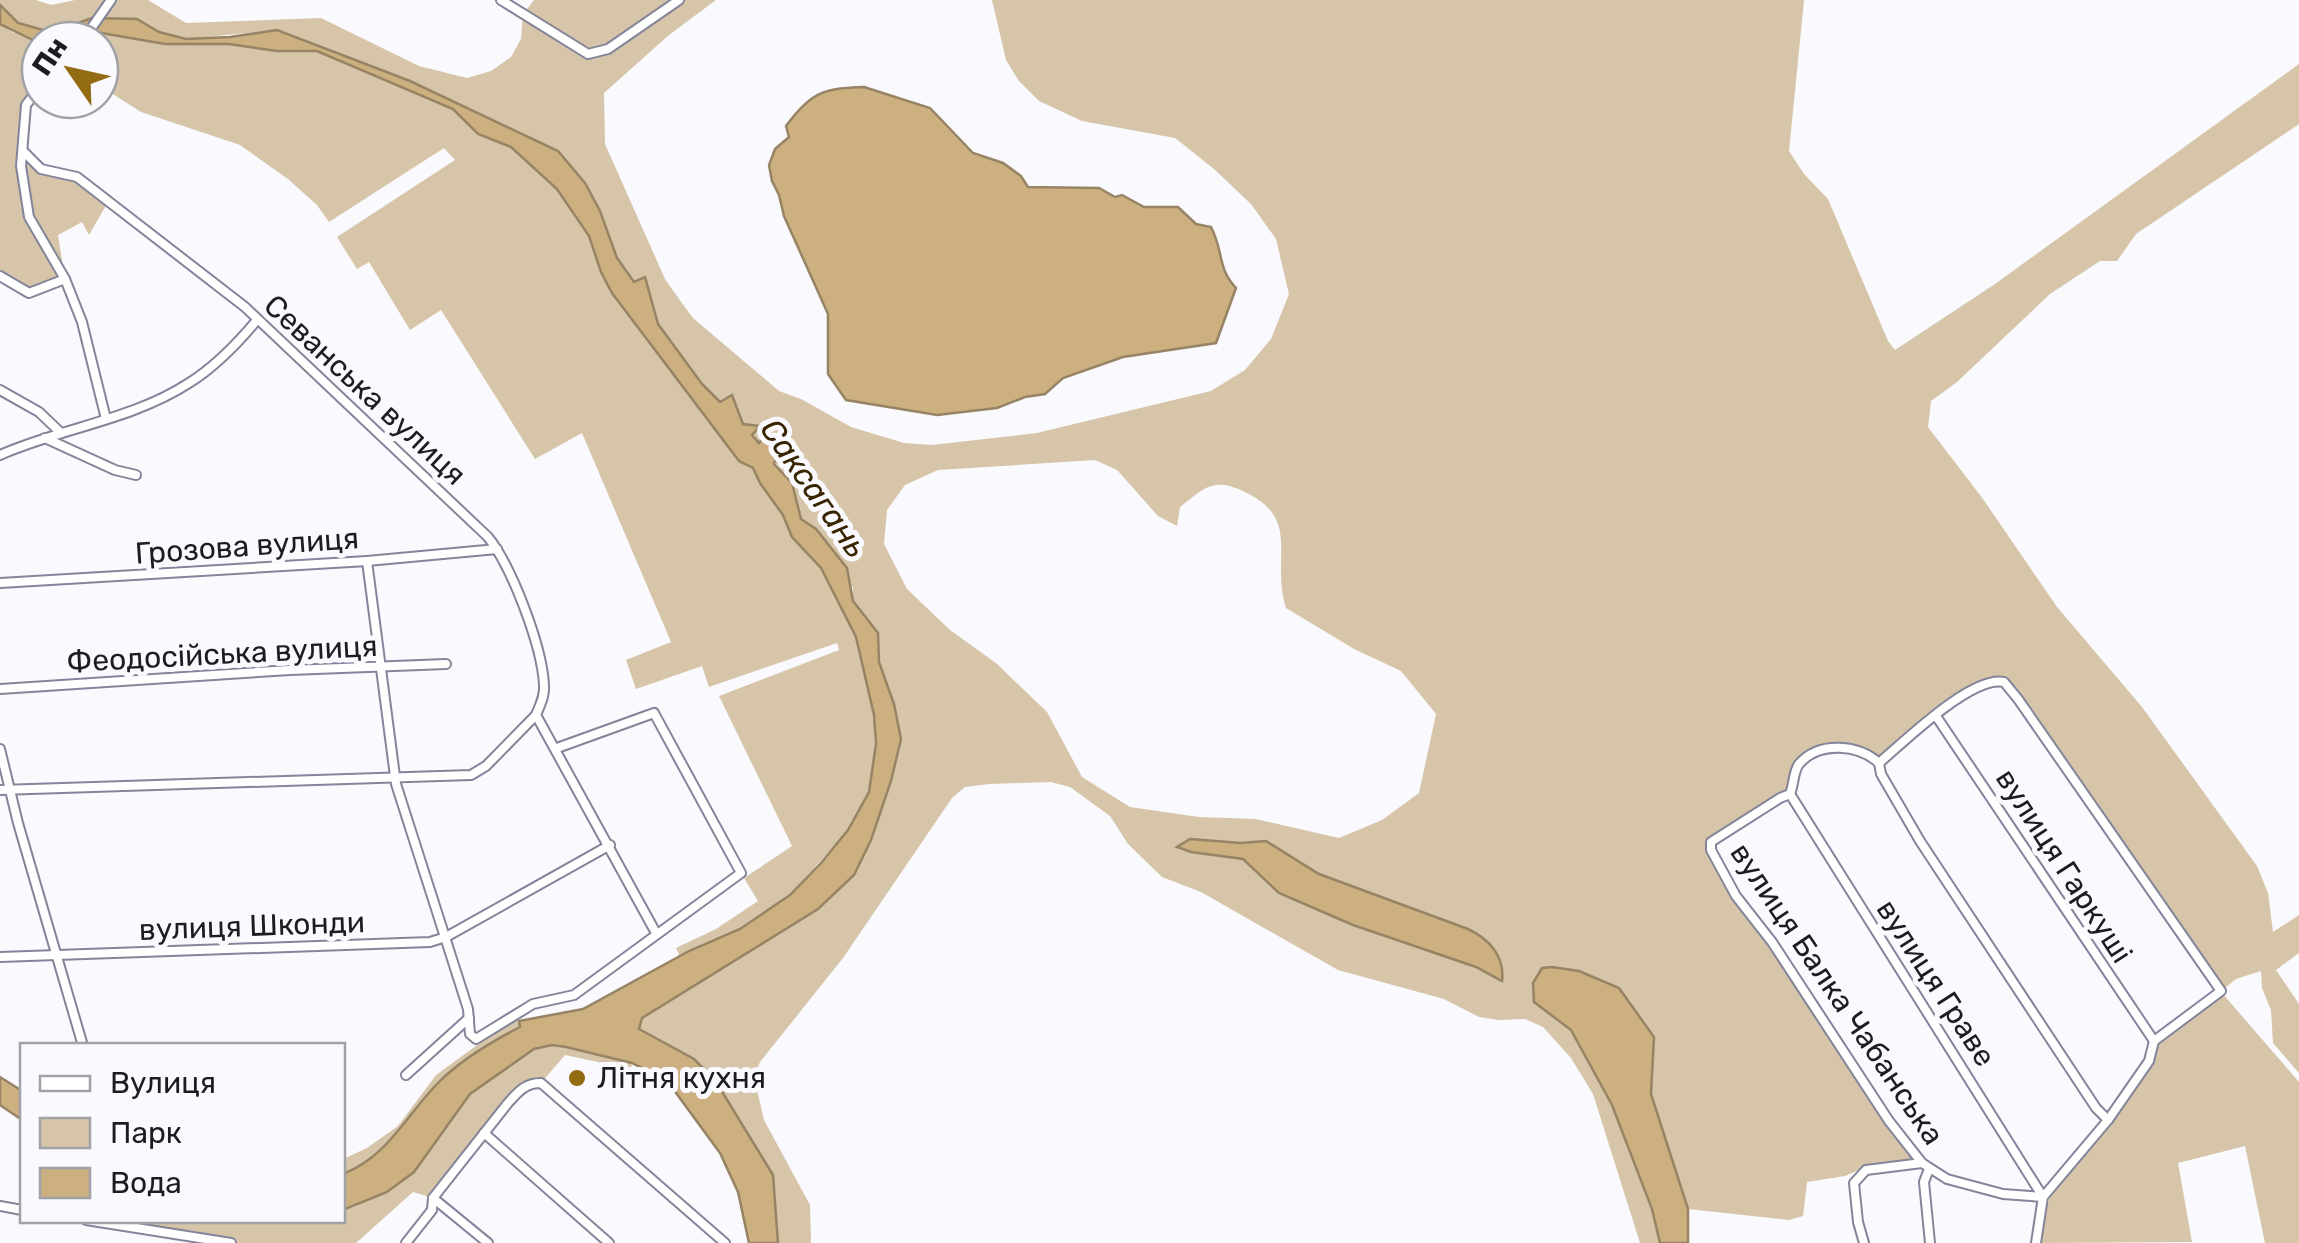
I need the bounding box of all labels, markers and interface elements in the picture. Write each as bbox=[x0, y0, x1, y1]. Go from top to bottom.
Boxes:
north arrow bbox=[20, 20, 120, 120]
text: Пн bbox=[25, 31, 74, 82]
street label: Севанська вулиця bbox=[257, 287, 473, 493]
water label: Саксагань bbox=[752, 411, 876, 565]
street label: Грозова вулиця bbox=[134, 520, 360, 572]
street label: Феодосійська вулиця bbox=[66, 628, 378, 680]
street label: вулиця Гаркуші bbox=[1988, 762, 2140, 970]
street label: вулиця Балка Чабанська bbox=[1723, 836, 1951, 1152]
street label: вулиця Граве bbox=[1869, 893, 2003, 1073]
street label: вулиця Шконди bbox=[138, 904, 366, 948]
legend bbox=[20, 1043, 345, 1223]
place label: Літня кухня bbox=[597, 1060, 766, 1096]
text: Вулиця bbox=[110, 1065, 216, 1101]
marker: Літня кухня bbox=[566, 1067, 588, 1089]
text: Парк bbox=[110, 1115, 182, 1151]
text: Вода bbox=[110, 1165, 182, 1201]

